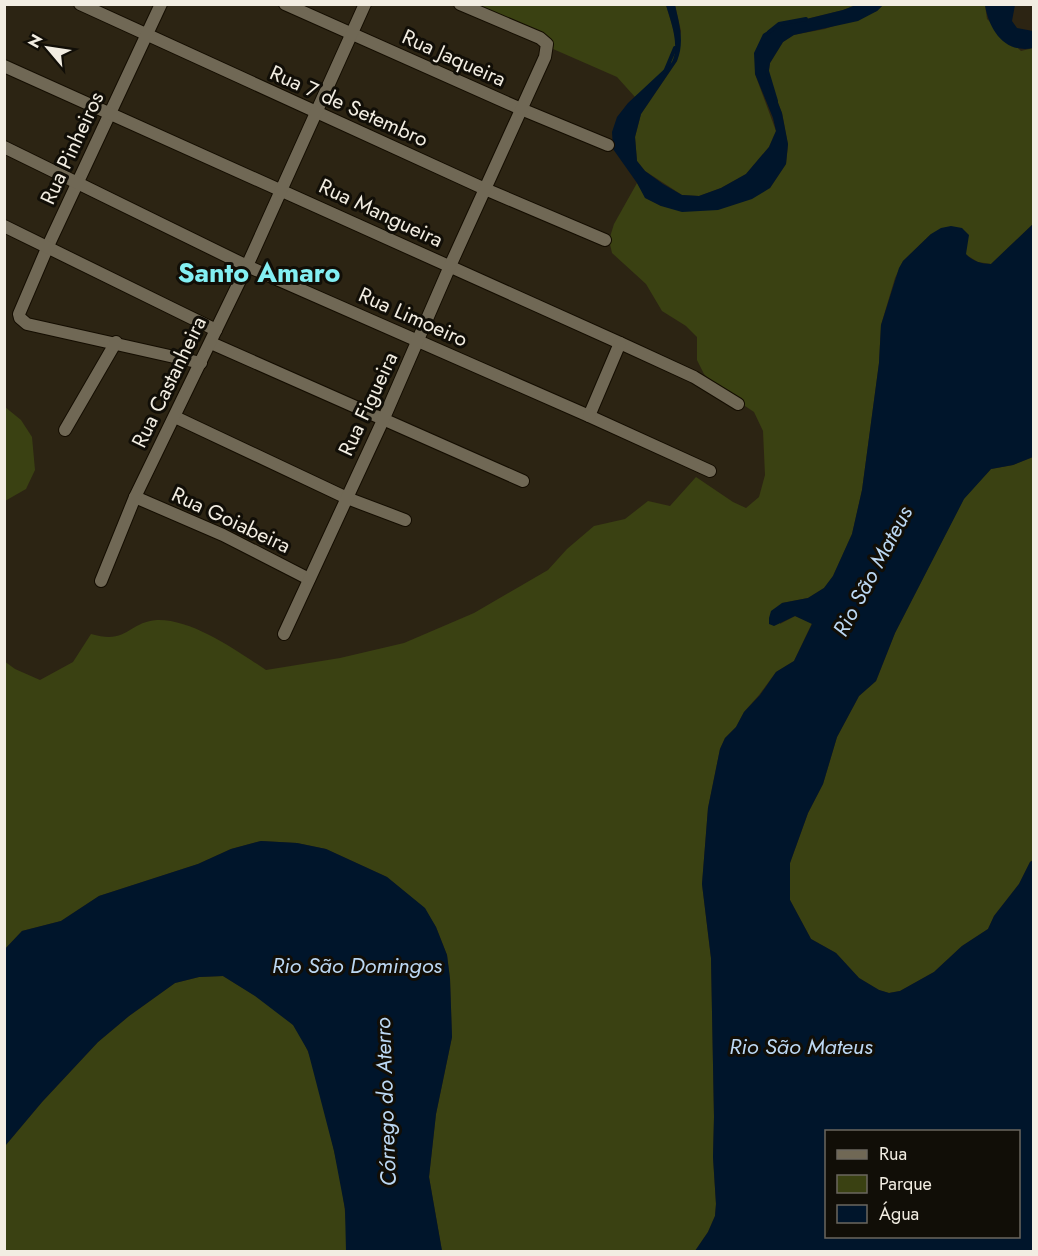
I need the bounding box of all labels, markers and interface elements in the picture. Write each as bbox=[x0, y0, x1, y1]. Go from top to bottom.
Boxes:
north arrow bbox=[18, 18, 78, 78]
street label: Rua Jaqueira bbox=[397, 22, 511, 94]
text: N bbox=[22, 30, 48, 52]
street label: Rua 7 de Setembro bbox=[265, 58, 433, 154]
street label: Rua Pinheiros bbox=[33, 87, 111, 209]
street label: Rua Mangueira bbox=[314, 171, 448, 255]
district label: Santo Amaro bbox=[178, 253, 340, 292]
street label: Rua Limoeiro bbox=[354, 280, 472, 354]
street label: Rua Castanheira bbox=[124, 311, 214, 453]
street label: Rua Figueira bbox=[331, 347, 405, 461]
street label: Rua Goiabeira bbox=[167, 479, 295, 561]
water label: Rio São Mateus bbox=[824, 500, 920, 642]
water label: Rio São Domingos bbox=[272, 949, 442, 981]
water label: Córrego do Aterro bbox=[366, 1017, 404, 1187]
water label: Rio São Mateus bbox=[729, 1030, 873, 1062]
legend bbox=[825, 1130, 1020, 1238]
text: Rua bbox=[879, 1141, 907, 1167]
text: Parque bbox=[879, 1171, 932, 1197]
text: Água bbox=[879, 1201, 919, 1227]

